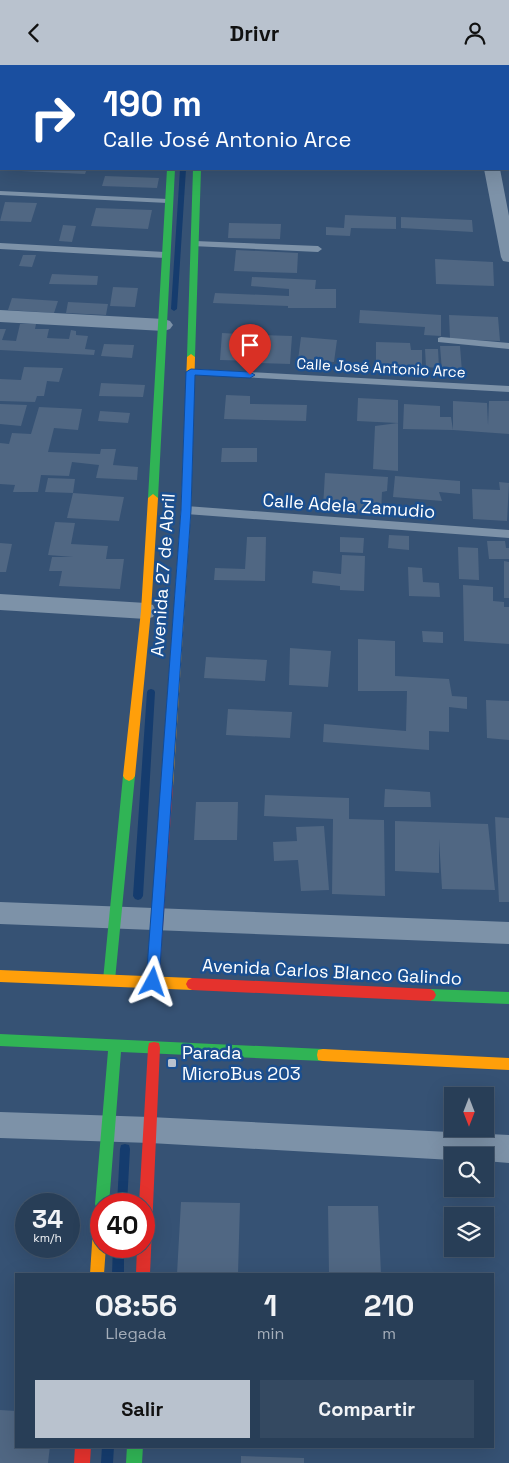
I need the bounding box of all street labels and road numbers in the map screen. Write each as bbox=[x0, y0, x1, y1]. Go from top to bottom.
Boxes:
street label: Calle José Antonio Arce bbox=[296, 354, 466, 381]
street label: Calle Adela Zamudio bbox=[262, 488, 436, 523]
street label: Avenida 27 de Abril bbox=[145, 493, 180, 657]
street label: Avenida Carlos Blanco Galindo bbox=[201, 953, 463, 990]

